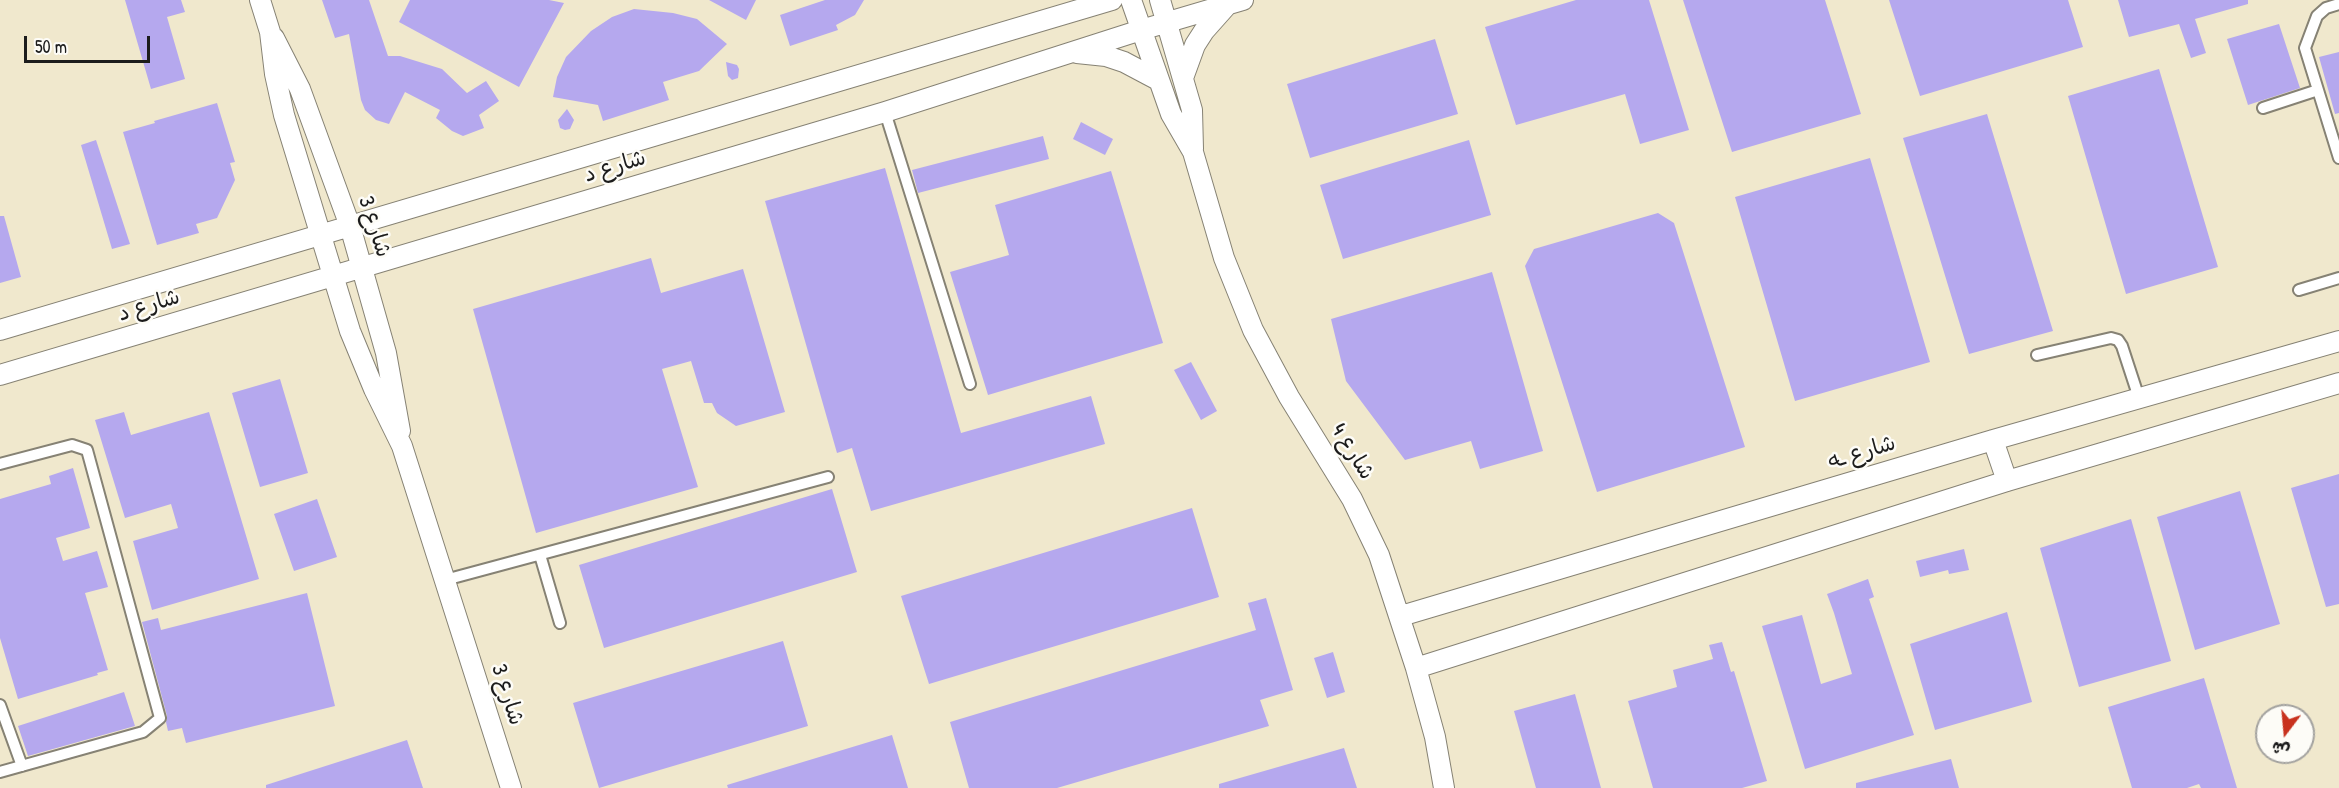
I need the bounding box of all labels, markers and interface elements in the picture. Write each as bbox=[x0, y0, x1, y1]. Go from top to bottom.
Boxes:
scale bar bbox=[27, 24, 153, 62]
text: 50 m bbox=[35, 34, 67, 59]
street label: شارع د bbox=[581, 145, 649, 189]
street label: شارع 3 bbox=[352, 193, 396, 261]
street label: شارع د bbox=[115, 284, 183, 328]
street label: شارع 4 bbox=[1325, 419, 1379, 485]
street label: شارع ـه bbox=[1825, 430, 1899, 476]
street label: شارع 3 bbox=[485, 661, 529, 729]
north arrow bbox=[2255, 704, 2315, 764]
text: ش bbox=[2269, 736, 2292, 762]

